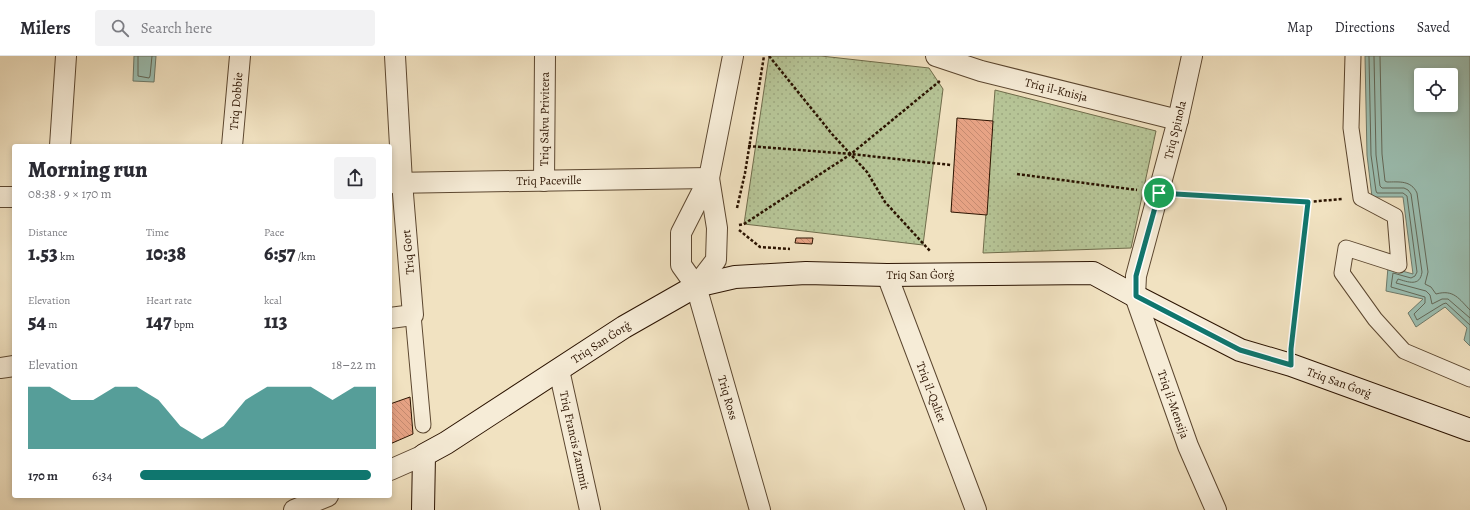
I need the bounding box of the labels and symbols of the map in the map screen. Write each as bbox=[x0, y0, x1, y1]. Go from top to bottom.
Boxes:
street label: Triq Dobbie bbox=[225, 71, 247, 131]
street label: Triq Salvu Privitera bbox=[536, 71, 553, 166]
street label: Triq il-Knisja bbox=[1023, 74, 1090, 105]
street label: Triq Spinola bbox=[1160, 99, 1190, 161]
street label: Triq Paceville bbox=[516, 172, 582, 189]
pin bbox=[1142, 176, 1176, 210]
street label: Triq Gort bbox=[398, 229, 418, 275]
street label: Triq San Ġorġ bbox=[886, 266, 954, 283]
street label: Triq San Ġorġ bbox=[568, 317, 634, 367]
street label: Triq il-Qaliet bbox=[913, 359, 950, 424]
street label: Triq San Ġorġ bbox=[1305, 363, 1374, 402]
street label: Triq il-Mensija bbox=[1154, 368, 1193, 441]
street label: Triq Ross bbox=[714, 374, 742, 422]
street label: Triq Francis Zammit bbox=[556, 389, 593, 491]

